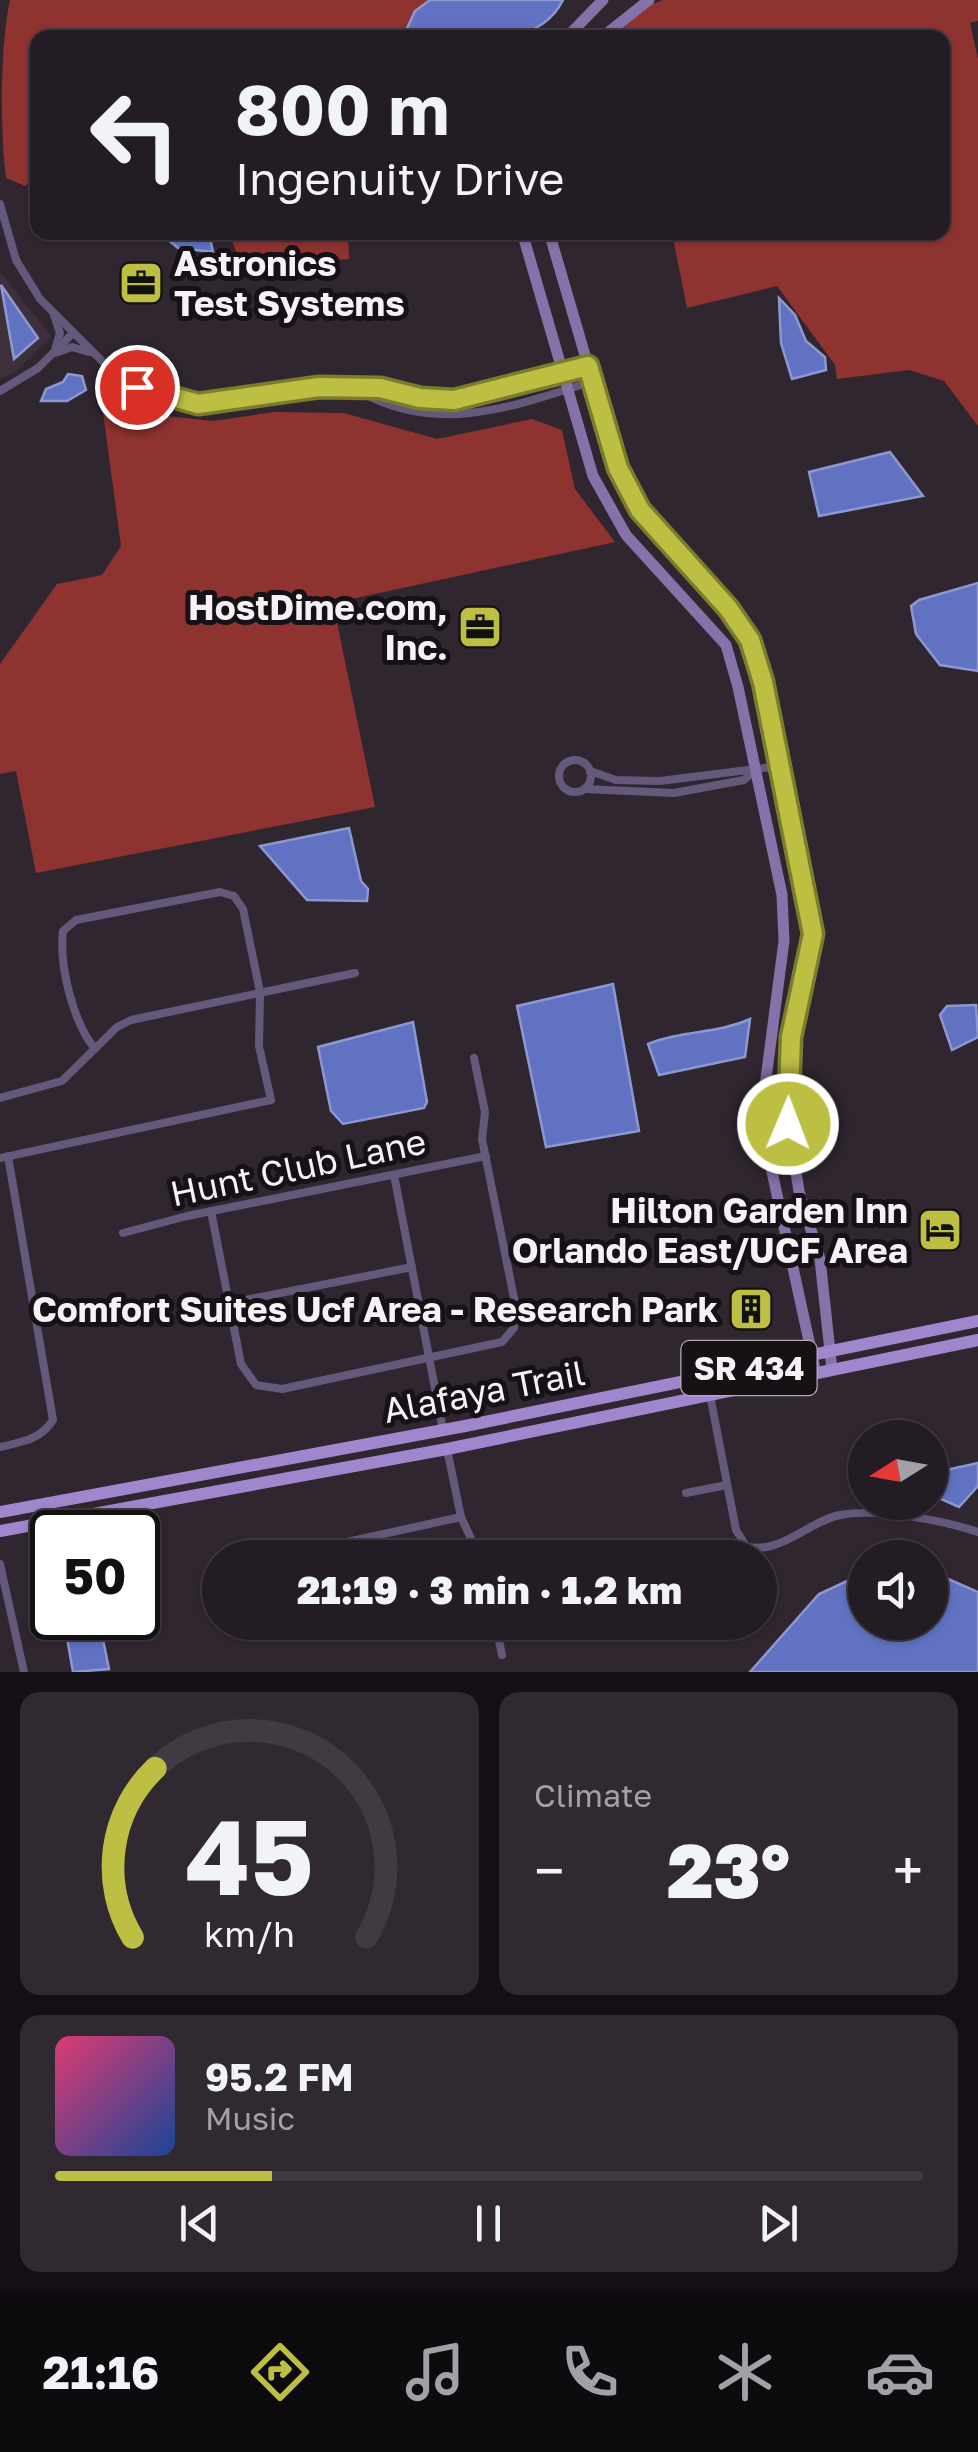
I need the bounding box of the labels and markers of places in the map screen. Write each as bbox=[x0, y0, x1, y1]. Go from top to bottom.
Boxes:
place label: Astronics Test Systems bbox=[174, 242, 405, 324]
office icon: Astronics Test Systems bbox=[118, 260, 164, 306]
pin bbox=[95, 345, 180, 430]
place label: HostDime.com, Inc. bbox=[188, 586, 448, 668]
office icon: HostDime.com, Inc. bbox=[457, 604, 503, 650]
place label: Hilton Garden Inn Orlando East/UCF Area bbox=[512, 1189, 908, 1271]
hotel icon: Hilton Garden Inn Orlando East/UCF Area bbox=[917, 1207, 963, 1253]
building icon: Comfort Suites Ucf Area - Research Park bbox=[728, 1286, 774, 1332]
place label: Comfort Suites Ucf Area - Research Park bbox=[32, 1288, 718, 1330]

